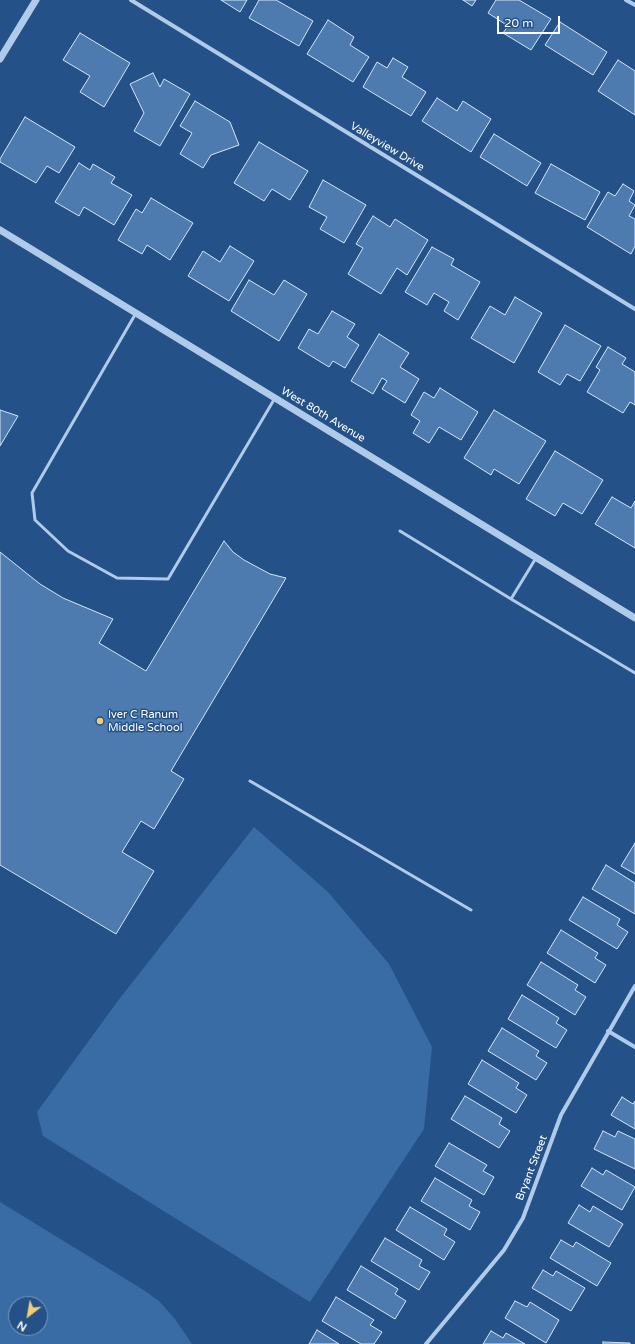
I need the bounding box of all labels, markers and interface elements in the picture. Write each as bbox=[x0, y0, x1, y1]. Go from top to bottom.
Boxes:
scale bar bbox=[499, 8, 562, 34]
text: 20 m bbox=[504, 16, 533, 30]
street label: Valleyview Drive bbox=[348, 120, 426, 174]
street label: West 80th Avenue bbox=[278, 385, 368, 445]
place label: Iver C Ranum Middle School bbox=[108, 708, 182, 734]
marker: Iver C Ranum Middle School bbox=[95, 716, 105, 726]
street label: Bryant Street bbox=[514, 1133, 550, 1203]
north arrow bbox=[8, 1296, 48, 1336]
text: N bbox=[15, 1318, 29, 1334]

